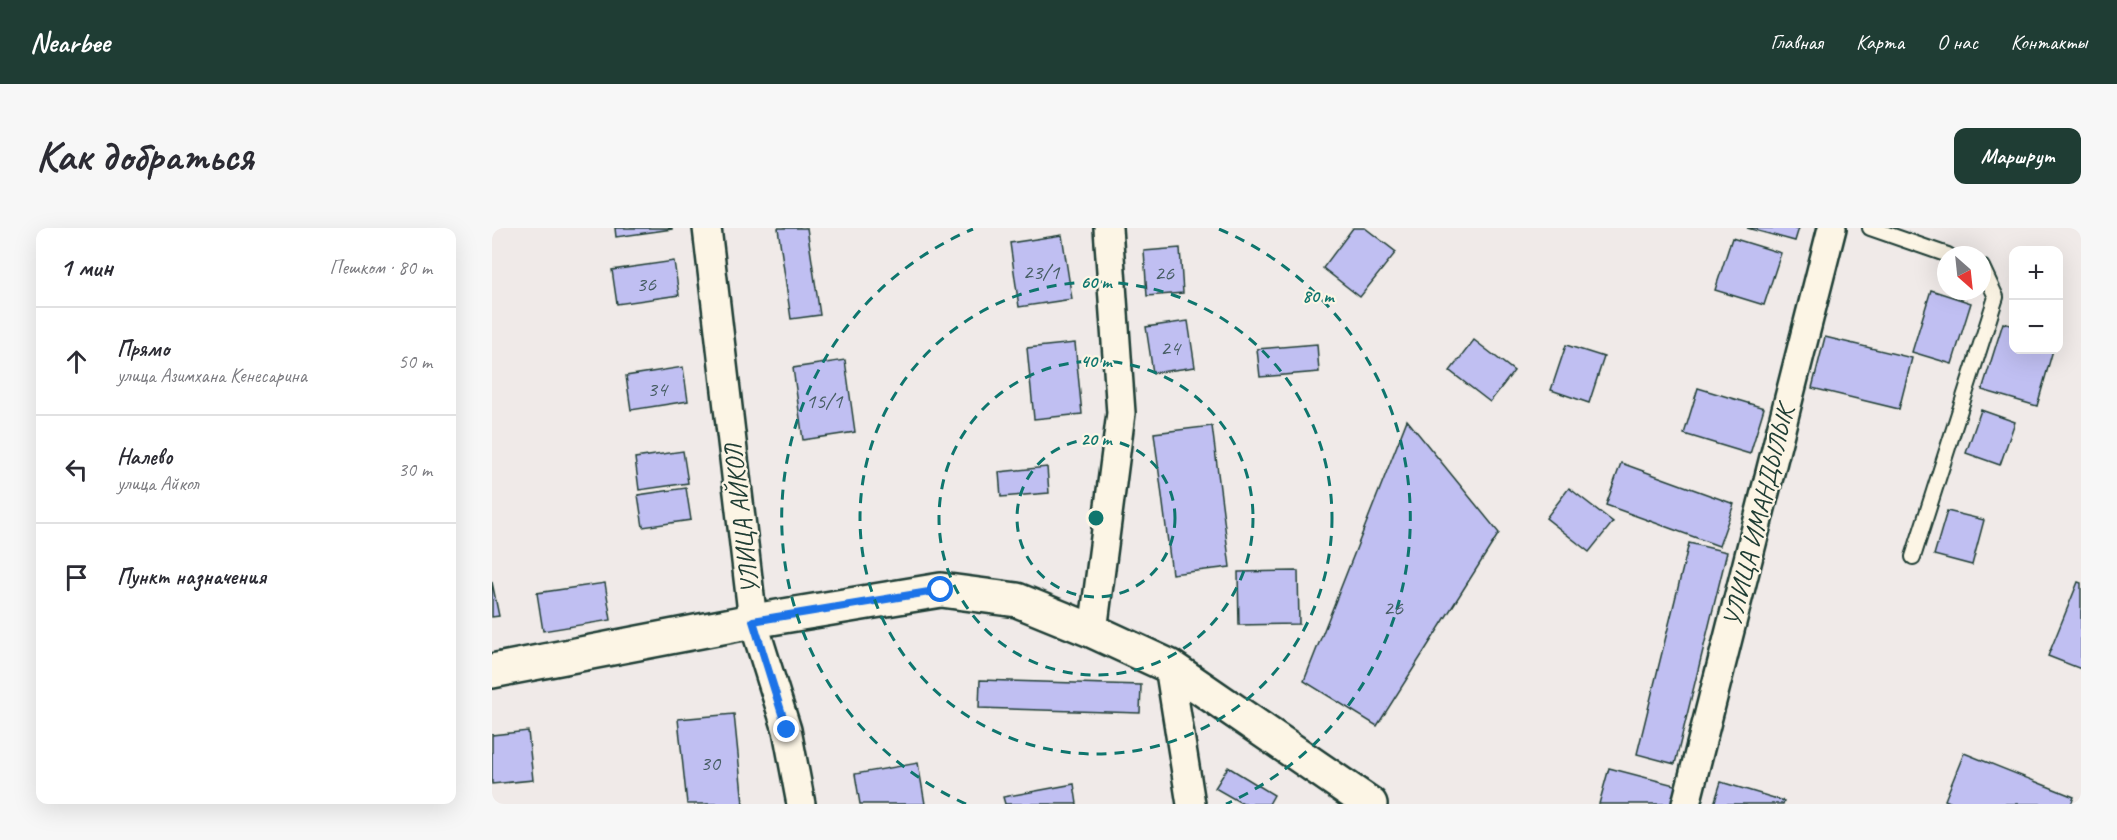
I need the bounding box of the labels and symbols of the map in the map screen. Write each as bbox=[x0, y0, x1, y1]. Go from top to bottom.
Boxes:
north arrow bbox=[1937, 246, 1991, 300]
house number: 23/1 bbox=[1023, 258, 1061, 286]
house number: 26 bbox=[1154, 259, 1175, 287]
house number: 36 bbox=[636, 270, 657, 298]
text: 60 m bbox=[1080, 271, 1113, 293]
text: 80 m bbox=[1303, 285, 1335, 307]
house number: 24 bbox=[1160, 334, 1182, 362]
text: 40 m bbox=[1081, 350, 1113, 372]
house number: 34 bbox=[647, 375, 669, 403]
house number: 15/1 bbox=[806, 387, 844, 415]
street label: УЛИЦА ИМАНДЫЛЫК bbox=[1715, 398, 1803, 630]
text: 20 m bbox=[1081, 428, 1113, 450]
street label: УЛИЦА АЙКОЛ bbox=[716, 441, 767, 596]
centre of rings bbox=[1086, 508, 1106, 528]
route start bbox=[927, 576, 953, 602]
house number: 26 bbox=[1383, 594, 1404, 622]
route end bbox=[773, 716, 799, 742]
house number: 30 bbox=[700, 749, 722, 777]

